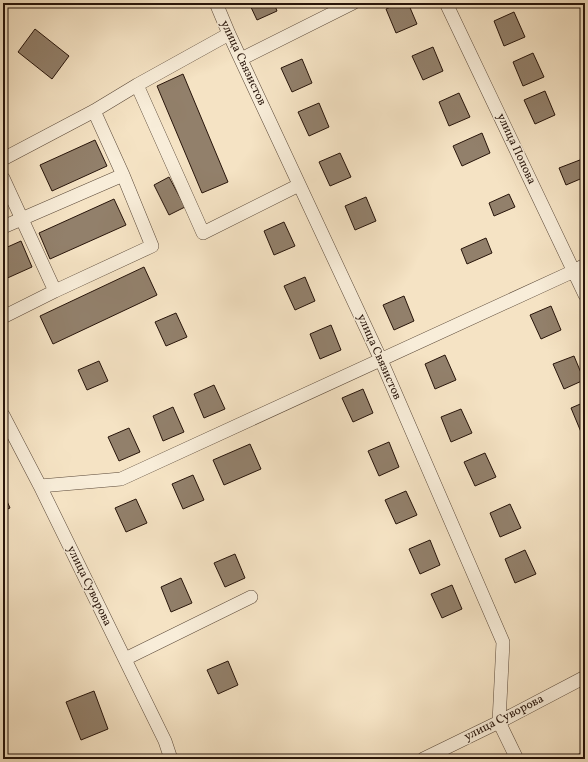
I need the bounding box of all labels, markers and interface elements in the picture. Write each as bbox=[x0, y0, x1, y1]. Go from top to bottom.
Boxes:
street label: улица Связистов bbox=[216, 18, 270, 108]
street label: улица Попова bbox=[493, 111, 539, 187]
street label: улица Связистов bbox=[353, 312, 405, 402]
street label: улица Суворова bbox=[63, 543, 115, 629]
street label: улица Суворова bbox=[461, 691, 547, 745]

